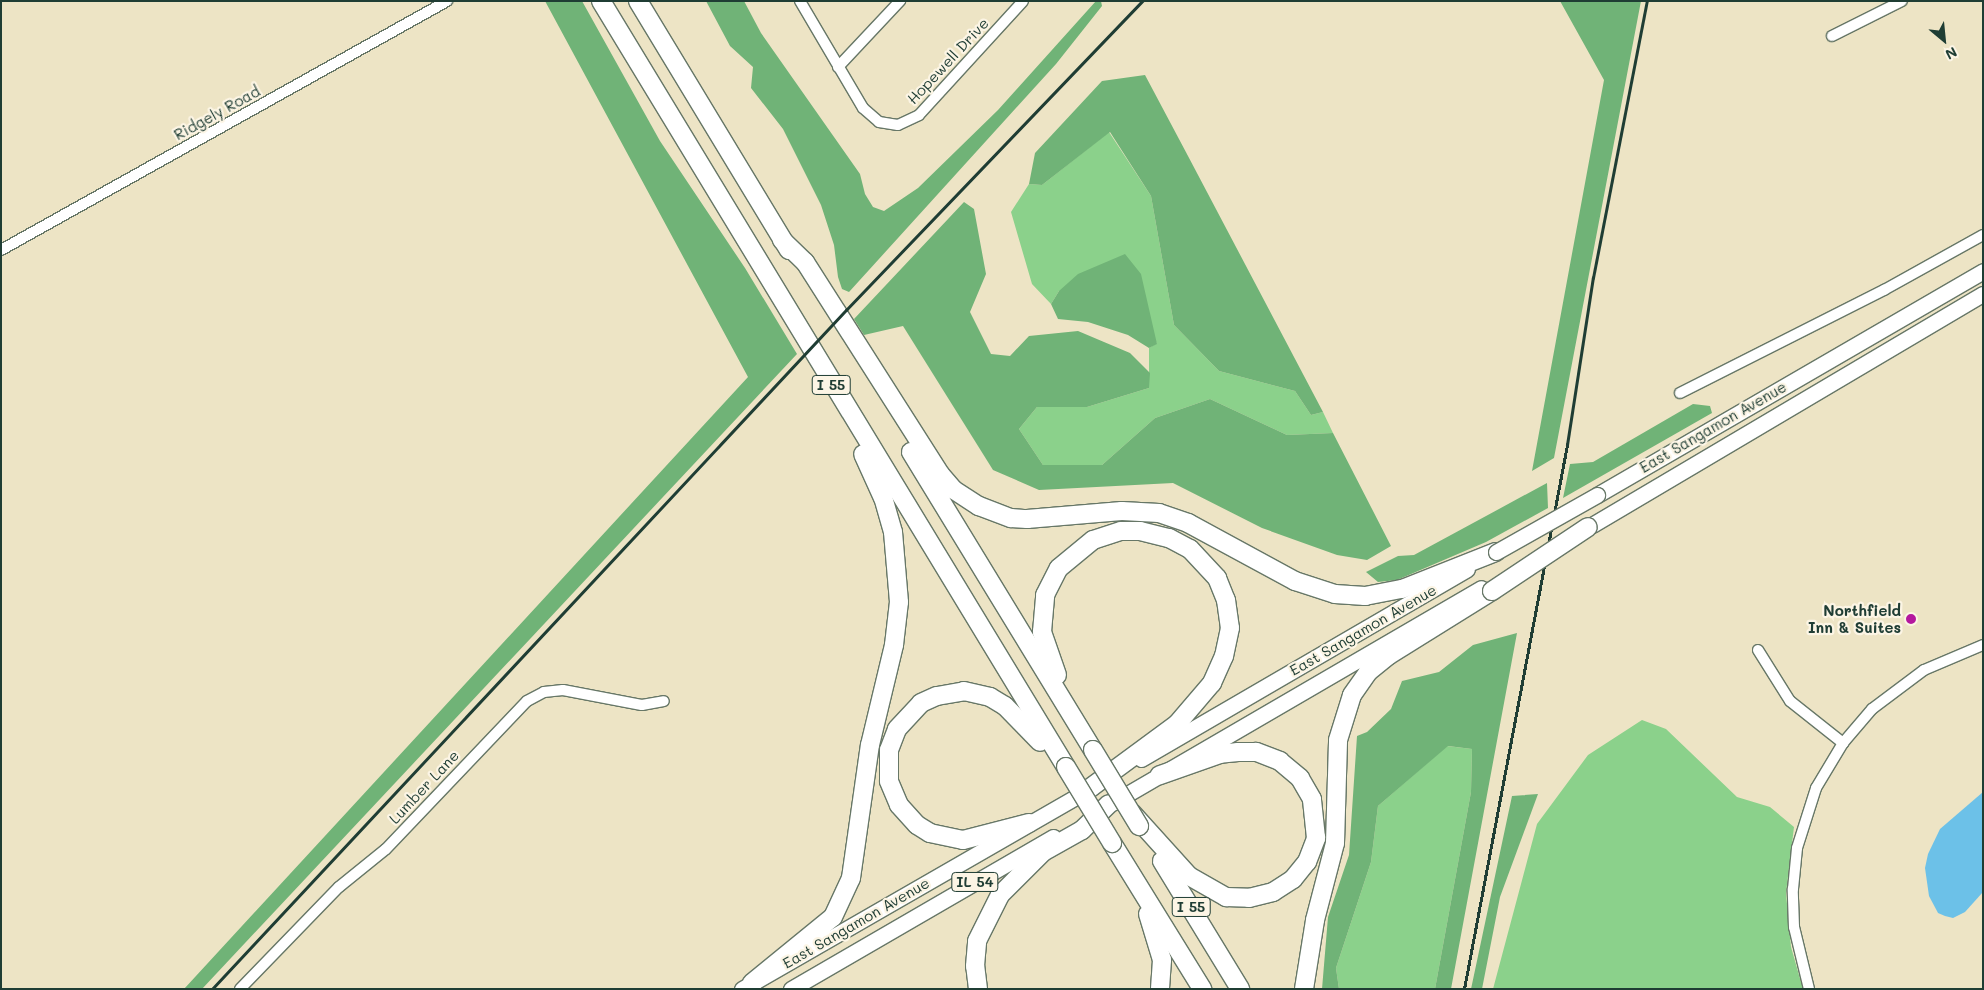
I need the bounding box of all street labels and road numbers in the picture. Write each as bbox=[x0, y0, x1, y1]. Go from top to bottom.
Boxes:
street label: Hopewell Drive bbox=[904, 14, 992, 108]
street label: Ridgely Road bbox=[171, 82, 263, 144]
road number: I 55 bbox=[811, 374, 851, 396]
street label: East Sangamon Avenue bbox=[1636, 378, 1790, 476]
street label: East Sangamon Avenue bbox=[1286, 581, 1440, 679]
street label: Lumber Lane bbox=[385, 746, 463, 828]
road number: IL 54 bbox=[951, 870, 999, 894]
street label: East Sangamon Avenue bbox=[779, 874, 933, 972]
road number: I 55 bbox=[1171, 896, 1211, 919]

